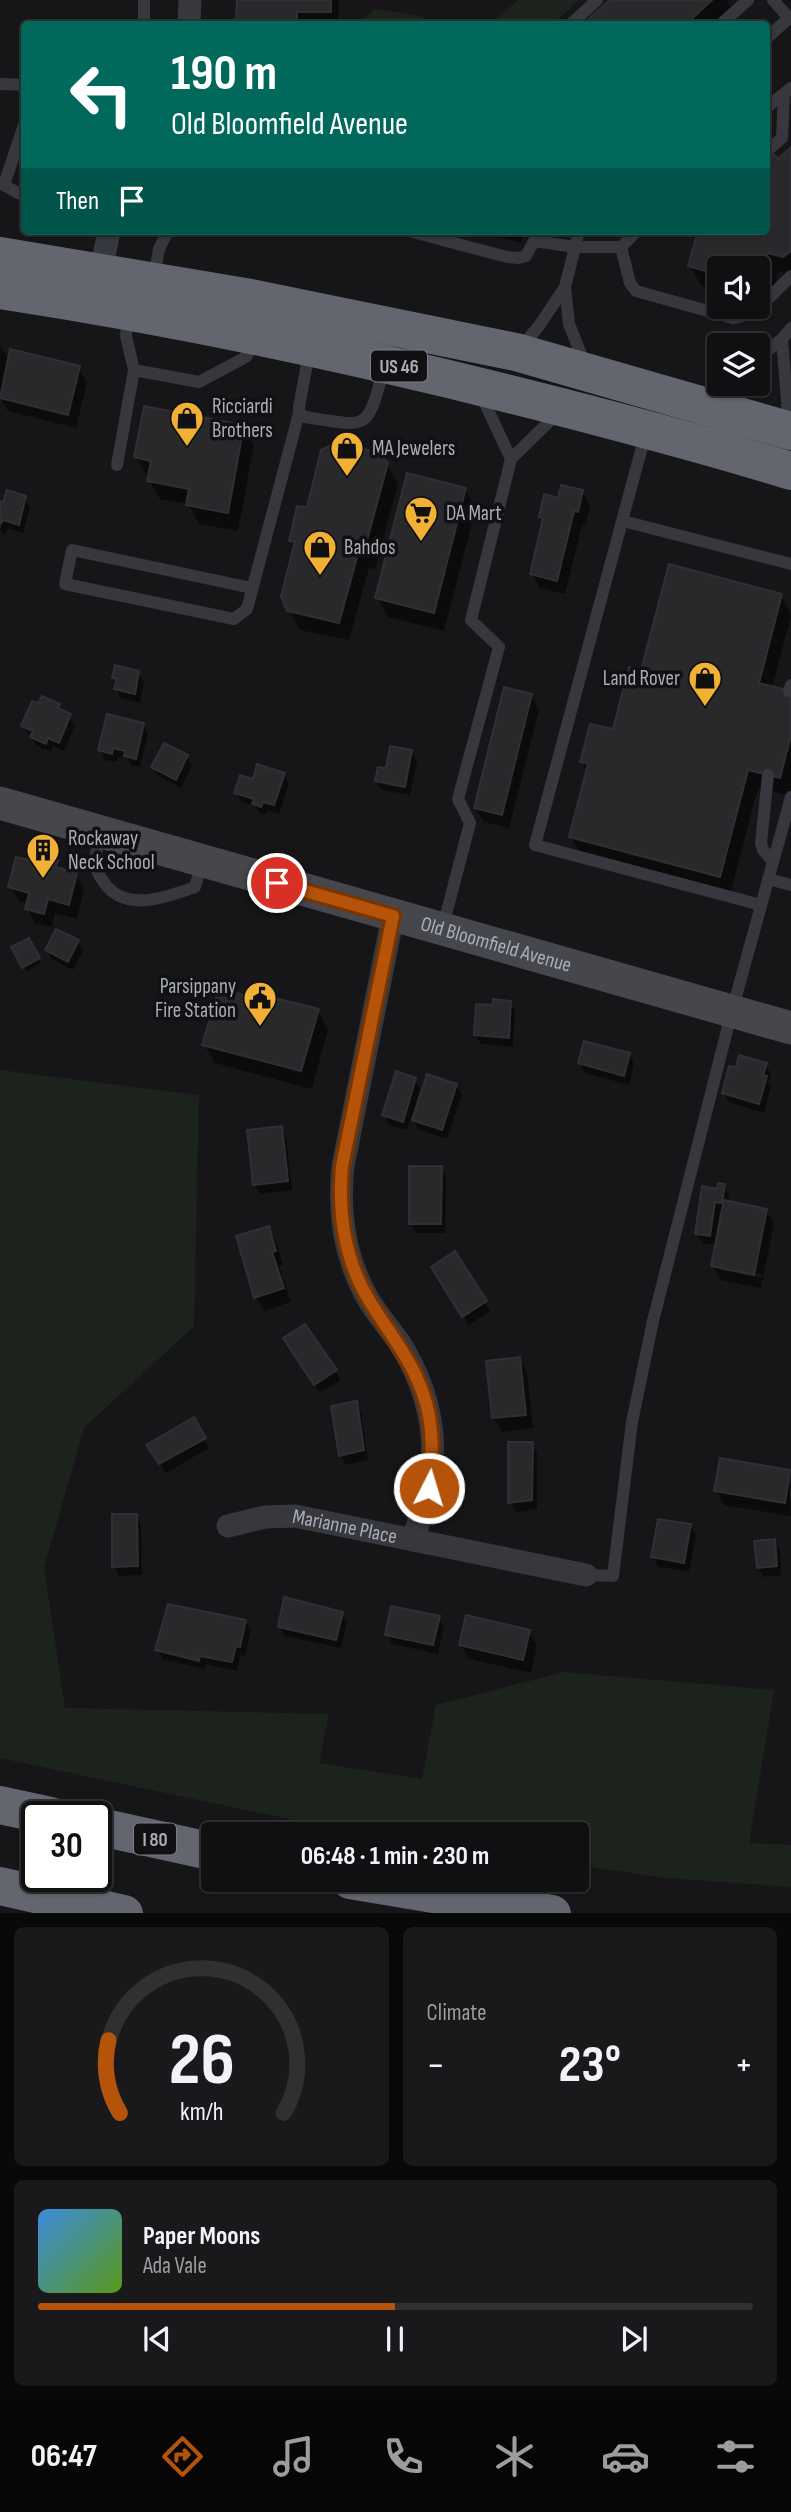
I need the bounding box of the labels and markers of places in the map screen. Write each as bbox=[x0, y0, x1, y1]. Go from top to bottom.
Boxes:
place label: Ricciardi Brothers bbox=[212, 394, 273, 443]
shop icon: Ricciardi Brothers bbox=[168, 399, 206, 448]
shop icon: MA Jewelers bbox=[328, 429, 366, 478]
place label: MA Jewelers bbox=[372, 436, 455, 461]
supermarket icon: DA Mart bbox=[402, 494, 440, 543]
place label: DA Mart bbox=[446, 501, 502, 526]
shop icon: Bahdos bbox=[301, 528, 339, 577]
place label: Bahdos bbox=[344, 535, 396, 560]
shop icon: Land Rover bbox=[686, 659, 724, 708]
place label: Land Rover bbox=[603, 666, 680, 691]
place label: Rockaway Neck School bbox=[68, 826, 155, 875]
building icon: Rockaway Neck School bbox=[24, 831, 62, 880]
pin bbox=[247, 853, 307, 913]
place label: Parsippany Fire Station bbox=[155, 974, 236, 1023]
public building icon: Parsippany Fire Station bbox=[241, 979, 279, 1028]

